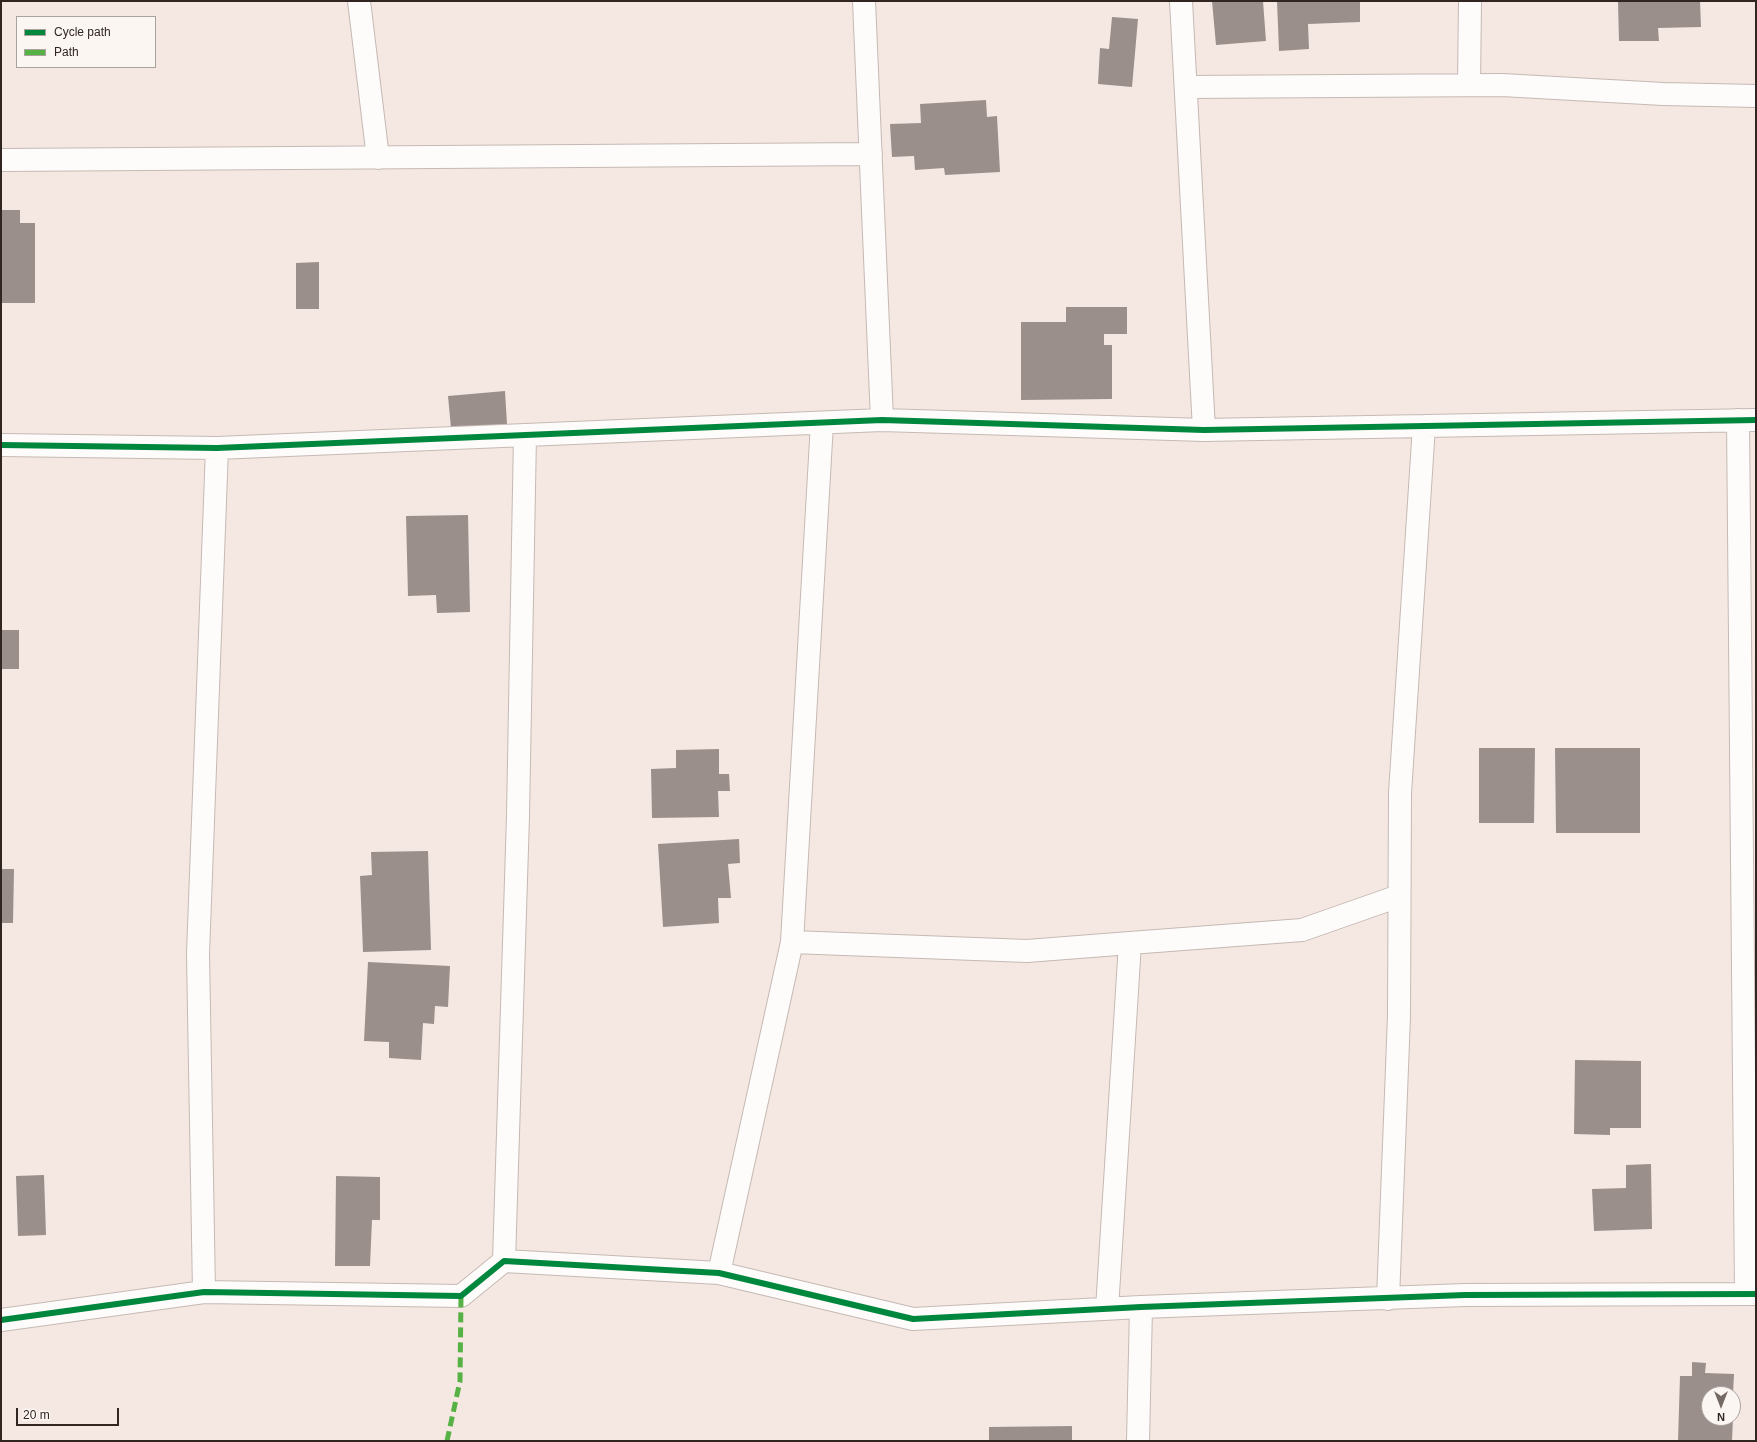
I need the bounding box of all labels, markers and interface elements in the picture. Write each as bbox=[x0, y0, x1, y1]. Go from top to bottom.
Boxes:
legend bbox=[16, 16, 156, 68]
text: Cycle path bbox=[54, 25, 111, 39]
text: Path bbox=[54, 45, 79, 59]
north arrow bbox=[1701, 1386, 1741, 1426]
scale bar bbox=[18, 1400, 121, 1426]
text: 20 m bbox=[23, 1408, 50, 1422]
text: N bbox=[1717, 1411, 1725, 1423]

